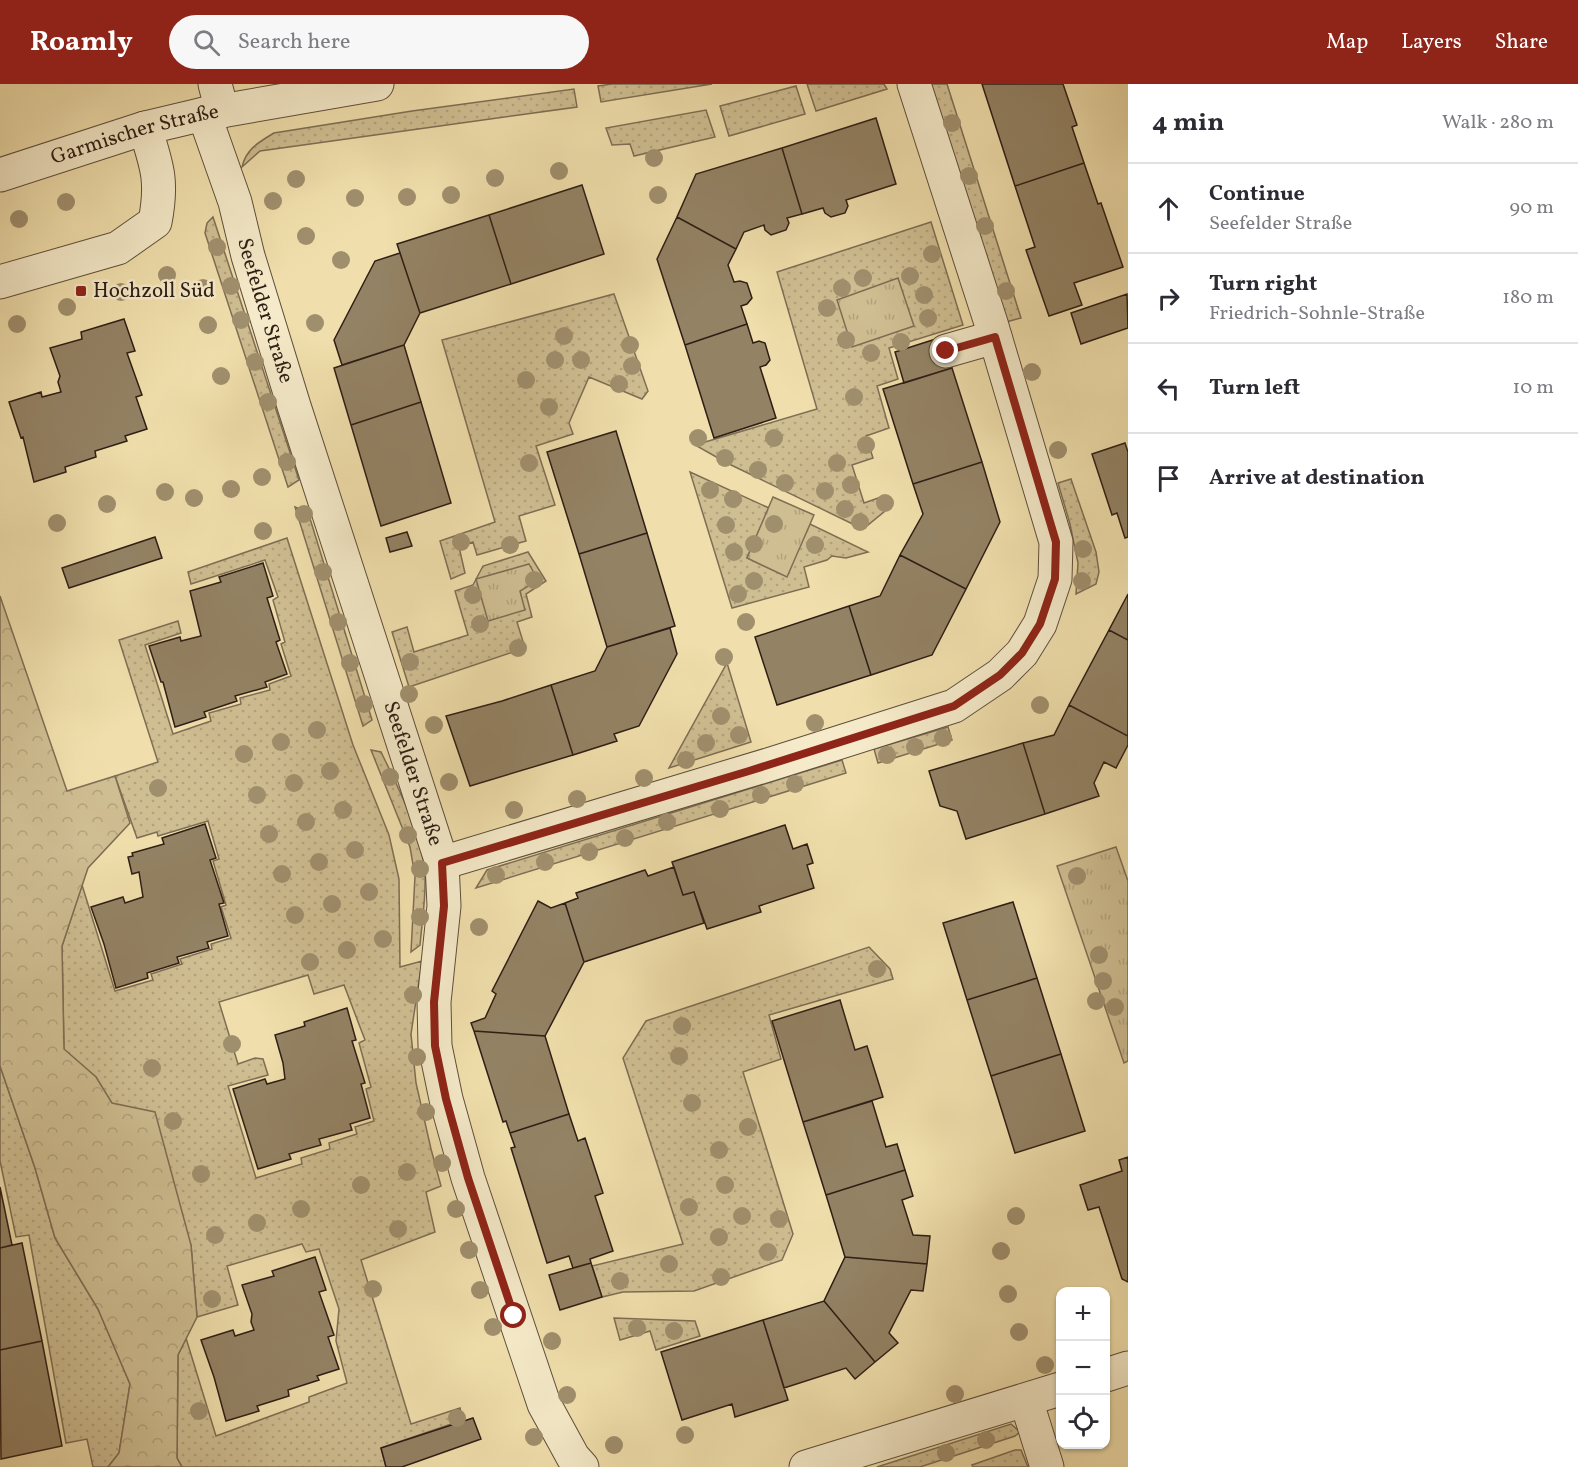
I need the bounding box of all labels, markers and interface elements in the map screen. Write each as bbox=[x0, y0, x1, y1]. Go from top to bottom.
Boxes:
search box bbox=[169, 15, 589, 69]
text: Roamly bbox=[30, 23, 133, 62]
icon: search bbox=[190, 26, 223, 59]
text: Search here bbox=[238, 27, 350, 58]
text: Map bbox=[1326, 28, 1368, 57]
text: Layers bbox=[1401, 28, 1462, 57]
text: Share bbox=[1495, 28, 1548, 57]
street label: Garmischer Straße bbox=[47, 97, 221, 172]
text: 4 min bbox=[1152, 105, 1224, 141]
text: Walk · 280 m bbox=[1442, 109, 1554, 137]
text: Continue bbox=[1209, 179, 1305, 210]
icon: ahead bbox=[1152, 192, 1185, 225]
text: 90 m bbox=[1510, 194, 1554, 222]
text: Seefelder Straße bbox=[1209, 210, 1352, 238]
street label: Seefelder Straße bbox=[230, 235, 301, 387]
text: Turn right bbox=[1209, 269, 1317, 300]
place label: Hochzoll Süd bbox=[93, 277, 215, 306]
icon: right bbox=[1152, 282, 1185, 315]
marker: Hochzoll Süd bbox=[74, 284, 88, 298]
text: 180 m bbox=[1502, 284, 1554, 312]
text: Friedrich-Sohnle-Straße bbox=[1209, 300, 1425, 328]
route end bbox=[932, 337, 958, 363]
icon: left bbox=[1152, 372, 1185, 405]
text: Turn left bbox=[1209, 373, 1300, 404]
text: 10 m bbox=[1513, 374, 1554, 402]
icon: arrive bbox=[1152, 462, 1185, 495]
text: Arrive at destination bbox=[1209, 463, 1425, 494]
street label: Seefelder Straße bbox=[376, 697, 450, 850]
map controls bbox=[1056, 1287, 1110, 1449]
button: + bbox=[1056, 1287, 1110, 1341]
route start bbox=[500, 1302, 526, 1328]
button: − bbox=[1056, 1341, 1110, 1395]
button: locate bbox=[1056, 1395, 1110, 1449]

